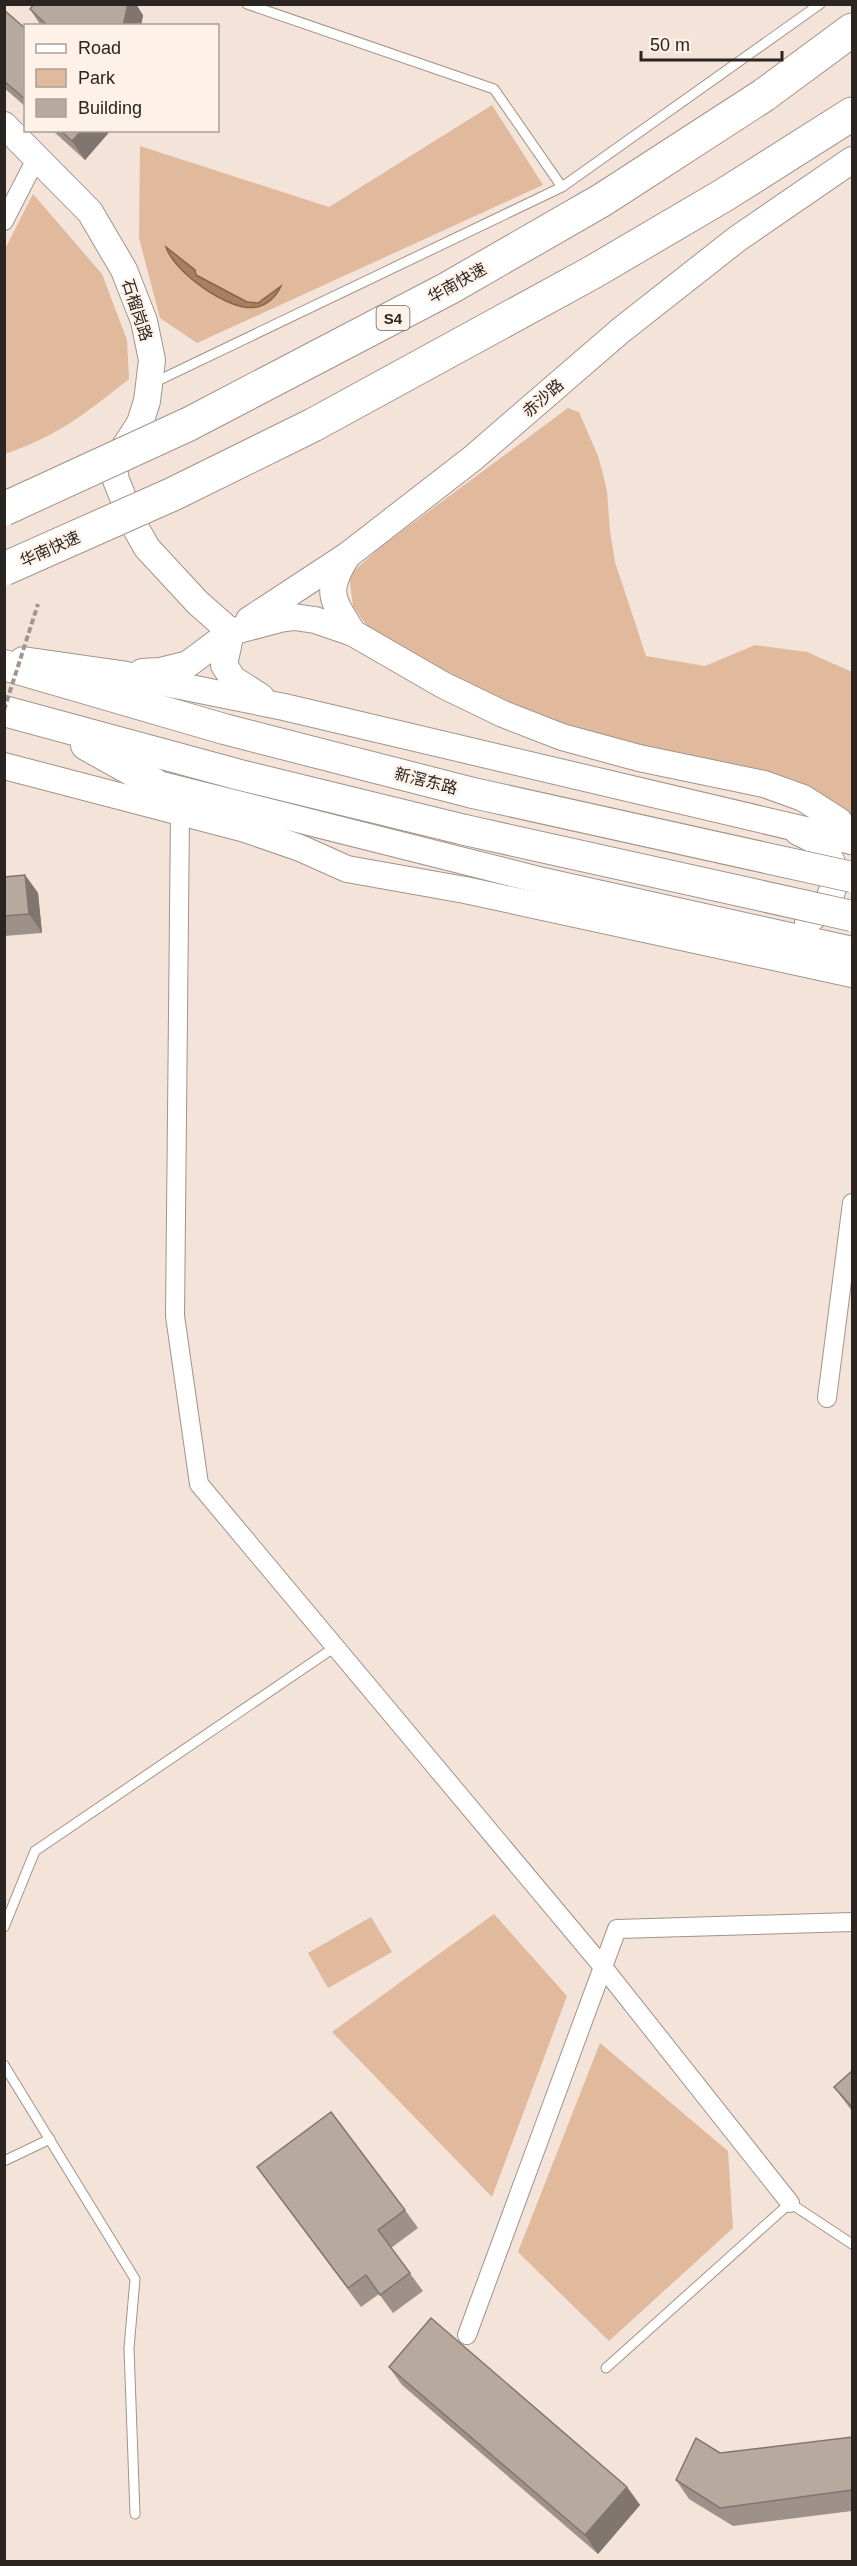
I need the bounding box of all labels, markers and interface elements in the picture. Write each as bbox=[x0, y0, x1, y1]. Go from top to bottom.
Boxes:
legend bbox=[24, 24, 219, 132]
scale bar bbox=[641, 24, 782, 62]
text: 50 m bbox=[650, 35, 690, 55]
text: Road bbox=[78, 38, 121, 58]
text: Park bbox=[78, 68, 116, 88]
text: Building bbox=[78, 98, 142, 118]
street label: 华南快速 bbox=[425, 260, 489, 306]
street label: 石榴岗路 bbox=[119, 277, 155, 343]
road number: S4 bbox=[376, 306, 410, 330]
street label: 赤沙路 bbox=[519, 376, 567, 420]
street label: 华南快速 bbox=[17, 528, 83, 570]
street label: 新滘东路 bbox=[393, 765, 459, 797]

